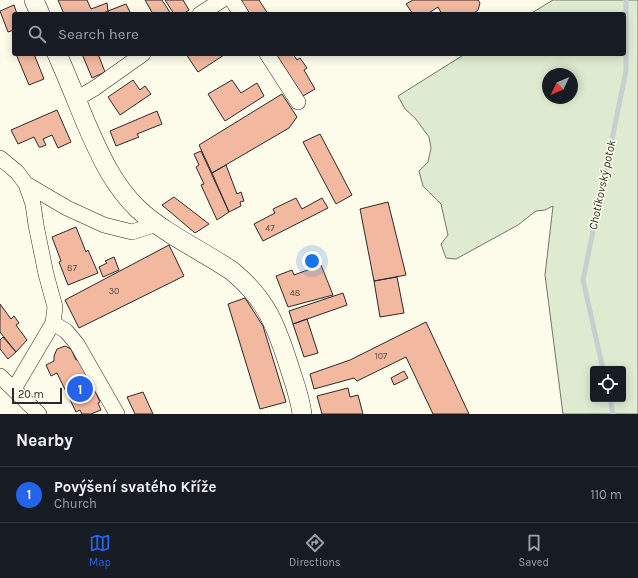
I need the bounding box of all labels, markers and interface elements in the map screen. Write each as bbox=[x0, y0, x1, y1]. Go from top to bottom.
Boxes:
search box bbox=[12, 12, 626, 56]
icon: search bbox=[26, 23, 48, 45]
text: Search here bbox=[58, 25, 139, 43]
north arrow bbox=[542, 68, 578, 104]
water label: Chotíkovský potok bbox=[586, 138, 619, 231]
house number: 47 bbox=[265, 223, 275, 233]
your location bbox=[302, 251, 322, 271]
house number: 87 bbox=[67, 263, 78, 273]
house number: 30 bbox=[109, 286, 119, 296]
house number: 48 bbox=[290, 288, 301, 298]
house number: 107 bbox=[375, 351, 388, 361]
map controls bbox=[590, 366, 626, 402]
button: locate bbox=[590, 366, 626, 402]
pin: 1 bbox=[67, 374, 93, 404]
scale bar bbox=[12, 386, 62, 405]
text: 20 m bbox=[18, 388, 44, 401]
text: Nearby bbox=[16, 430, 73, 450]
text: Povýšení svatého Kříže bbox=[54, 478, 216, 496]
text: 1 bbox=[27, 487, 31, 502]
text: 110 m bbox=[590, 487, 622, 502]
text: Church bbox=[54, 496, 97, 511]
tab: Map bbox=[89, 532, 111, 569]
tab: Directions bbox=[289, 532, 341, 569]
tab: Saved bbox=[519, 532, 549, 569]

